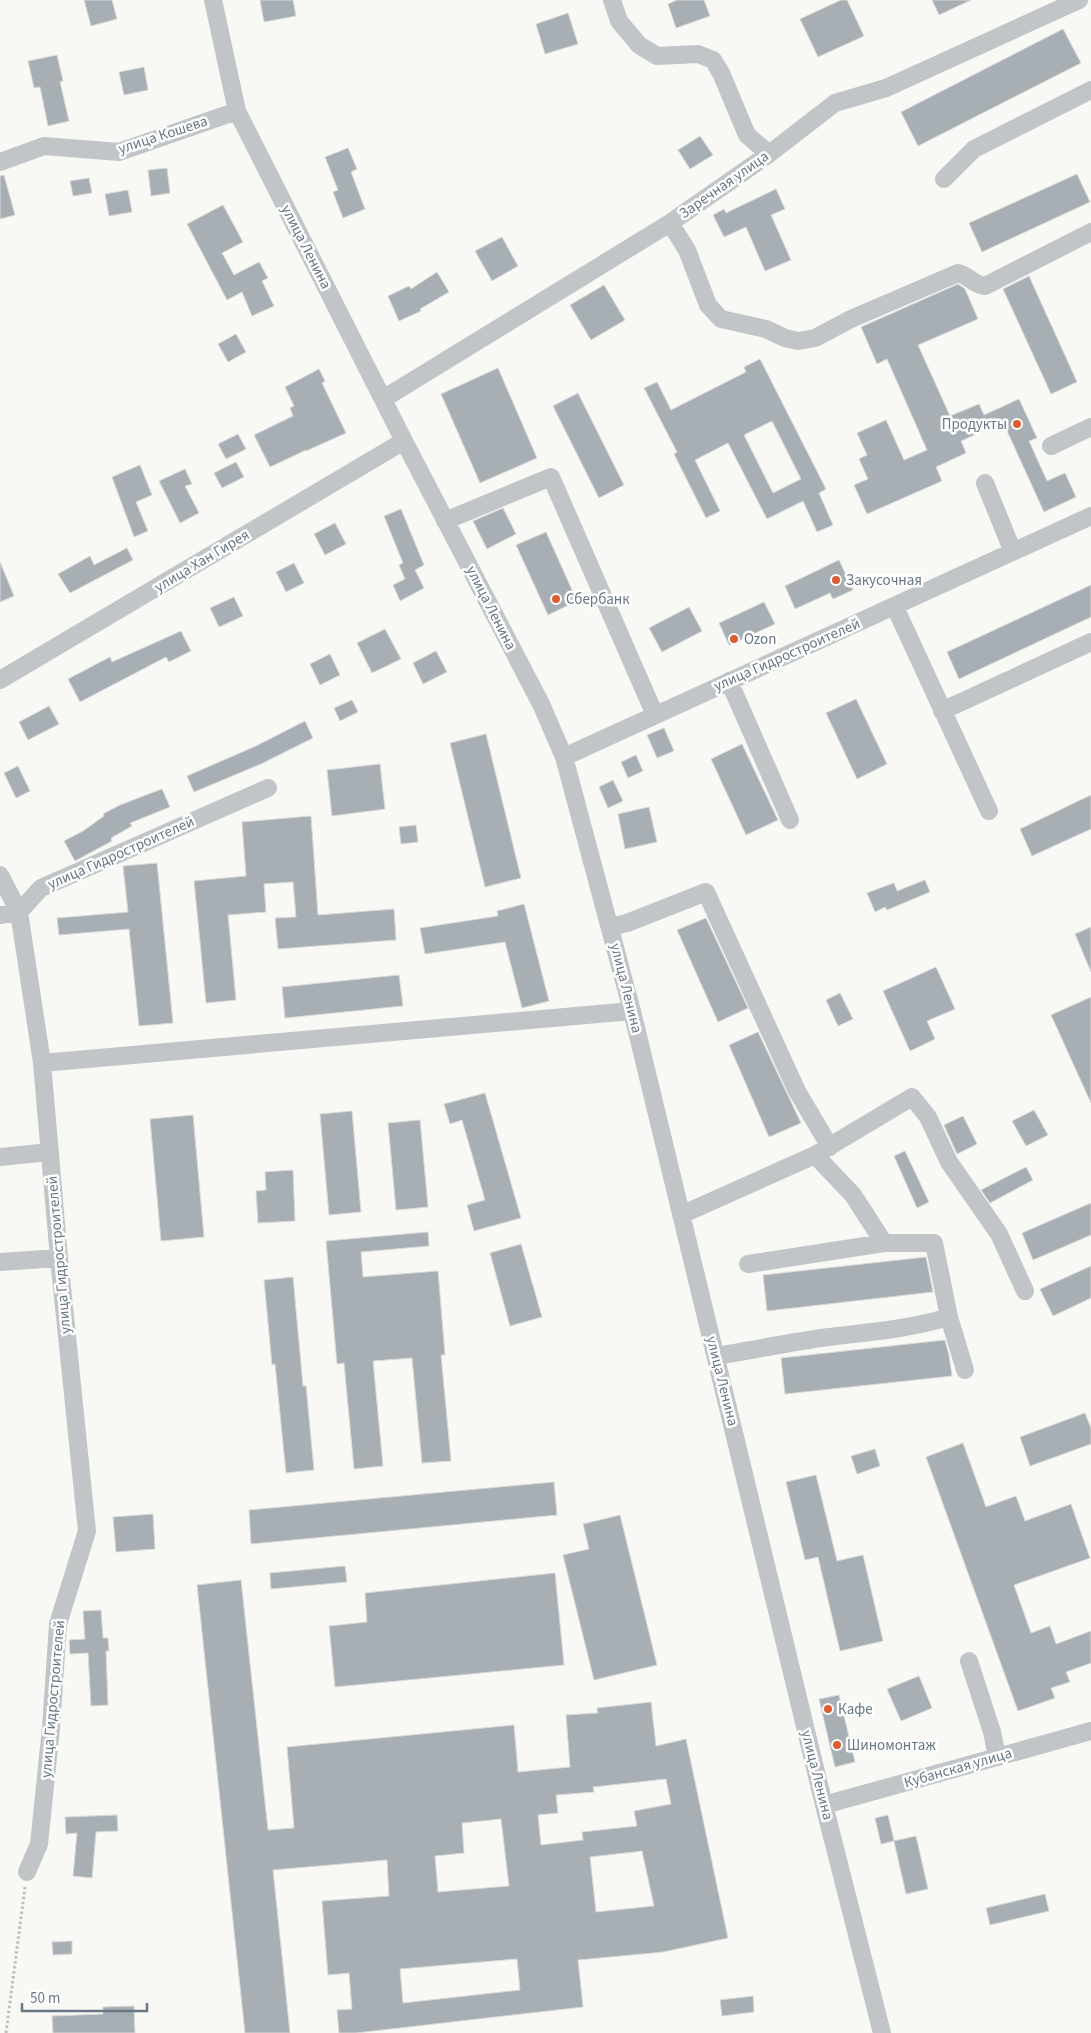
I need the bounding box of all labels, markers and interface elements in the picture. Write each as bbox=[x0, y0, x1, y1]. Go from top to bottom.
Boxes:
street label: улица Кошева bbox=[116, 111, 210, 159]
street label: Заречная улица bbox=[675, 146, 773, 224]
street label: улица Ленина bbox=[276, 201, 336, 293]
place label: Продукты bbox=[942, 414, 1007, 435]
marker: Продукты bbox=[1011, 418, 1023, 430]
street label: улица Хан Гирея bbox=[151, 524, 253, 598]
street label: улица Ленина bbox=[461, 562, 521, 654]
place label: Закусочная bbox=[846, 570, 922, 591]
marker: Закусочная bbox=[830, 574, 842, 586]
place label: Сбербанк bbox=[566, 589, 630, 610]
marker: Сбербанк bbox=[550, 593, 562, 605]
street label: улица Гидростроителей bbox=[710, 613, 864, 697]
place label: Ozon bbox=[744, 629, 776, 650]
marker: Ozon bbox=[728, 633, 740, 645]
street label: улица Гидростроителей bbox=[44, 811, 198, 895]
street label: улица Ленина bbox=[605, 941, 647, 1035]
street label: улица Гидростроителей bbox=[42, 1175, 76, 1335]
street label: улица Ленина bbox=[701, 1334, 743, 1428]
street label: улица Гидростроителей bbox=[36, 1619, 70, 1779]
place label: Кафе bbox=[838, 1699, 873, 1720]
marker: Кафе bbox=[822, 1703, 834, 1715]
street label: улица Ленина bbox=[796, 1728, 838, 1822]
place label: Шиномонтаж bbox=[847, 1735, 936, 1756]
marker: Шиномонтаж bbox=[831, 1739, 843, 1751]
street label: Кубанская улица bbox=[902, 1743, 1014, 1793]
scale bar bbox=[22, 1980, 148, 2012]
text: 50 m bbox=[30, 1988, 60, 2009]

